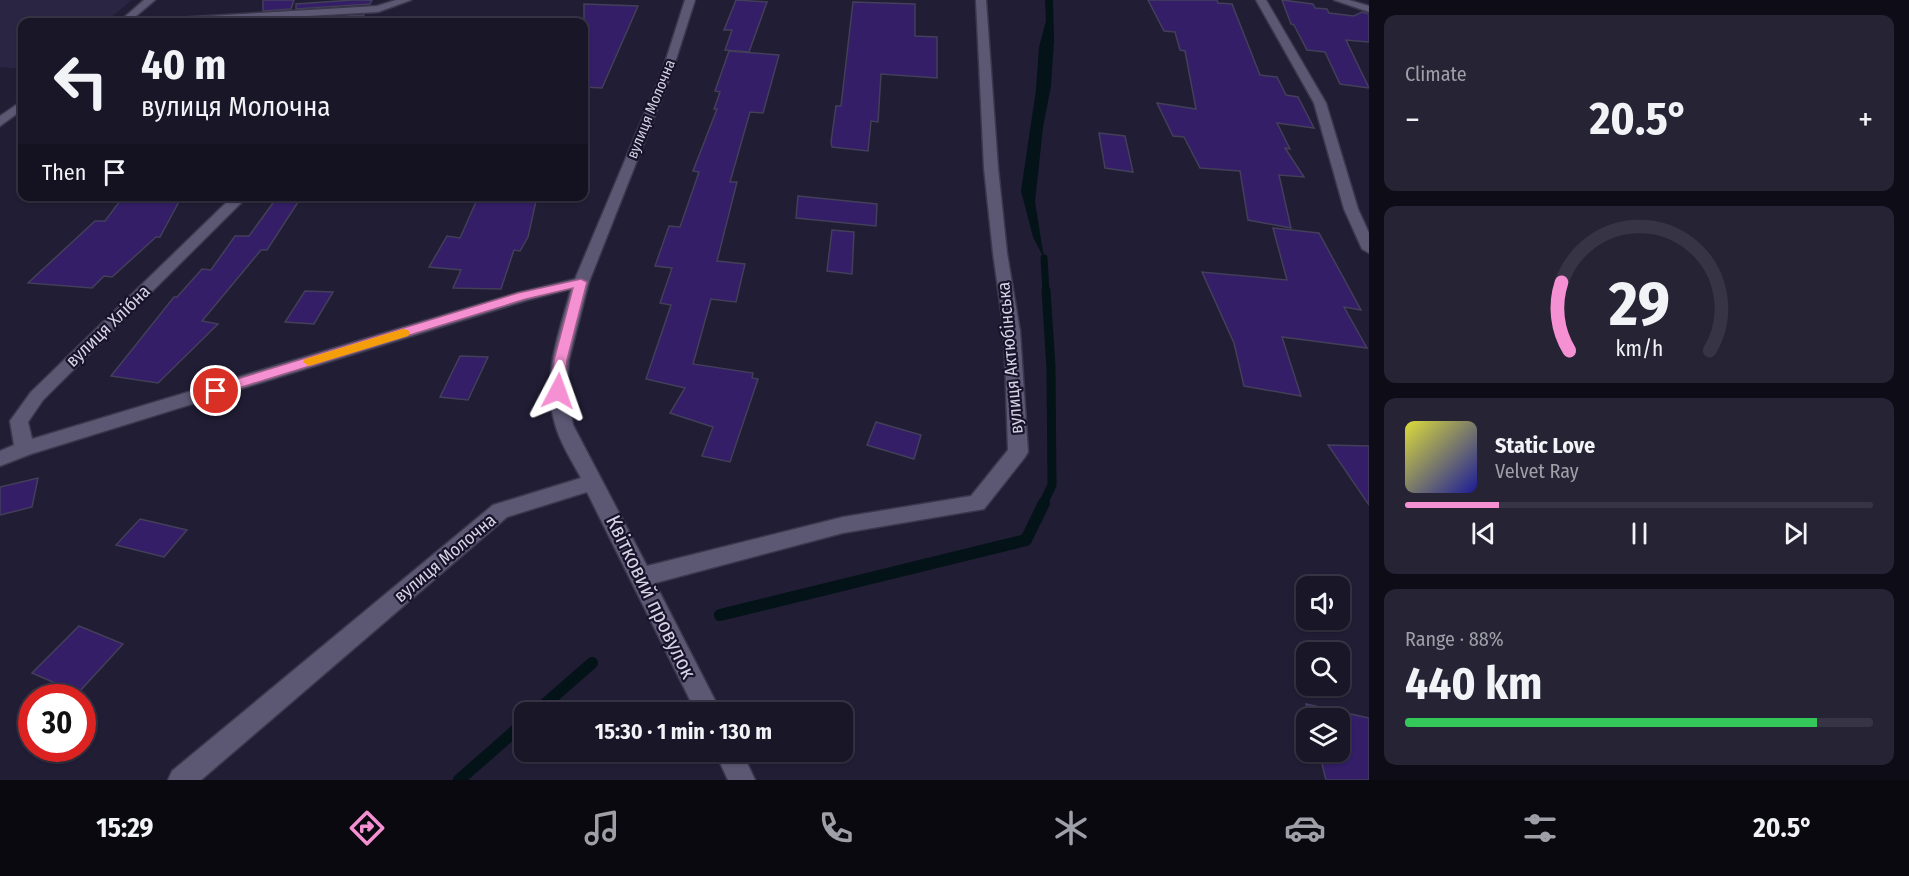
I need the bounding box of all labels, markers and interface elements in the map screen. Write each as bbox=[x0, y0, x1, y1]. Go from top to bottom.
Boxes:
text: 40 m bbox=[141, 40, 226, 90]
icon: left bbox=[42, 42, 120, 120]
street label: вулиця Молочна bbox=[623, 57, 679, 161]
text: Climate bbox=[1405, 62, 1467, 86]
text: вулиця Молочна bbox=[141, 91, 331, 123]
text: 20.5° bbox=[1589, 92, 1688, 146]
text: − bbox=[1405, 100, 1420, 140]
text: + bbox=[1858, 100, 1873, 140]
icon: arrive bbox=[98, 156, 131, 189]
text: Then bbox=[42, 159, 86, 186]
text: 29 bbox=[1608, 268, 1669, 343]
street label: вулиця Хлібна bbox=[61, 280, 155, 372]
street label: вулиця Актюбінська bbox=[992, 281, 1028, 435]
text: km/h bbox=[1615, 337, 1663, 363]
position arrow bbox=[526, 359, 590, 423]
pin bbox=[190, 365, 241, 416]
icon: arrive bbox=[199, 374, 232, 407]
text: Static Love bbox=[1495, 432, 1595, 459]
text: Velvet Ray bbox=[1495, 459, 1579, 483]
street label: вулиця Молочна bbox=[390, 509, 501, 607]
street label: Квітковий провулок bbox=[600, 511, 702, 683]
icon: previous bbox=[1467, 517, 1500, 550]
icon: pause bbox=[1623, 517, 1656, 550]
icon: next bbox=[1779, 517, 1812, 550]
map controls bbox=[1296, 576, 1350, 762]
button: sound bbox=[1296, 576, 1350, 630]
text: Range · 88% bbox=[1405, 627, 1504, 651]
button: search bbox=[1296, 642, 1350, 696]
text: 440 km bbox=[1405, 657, 1542, 711]
speed limit sign: 30 bbox=[18, 684, 96, 762]
button: layers bbox=[1296, 708, 1350, 762]
text: 15:30 · 1 min · 130 m bbox=[595, 718, 772, 745]
icon: directions bbox=[346, 807, 388, 849]
icon: music bbox=[581, 807, 623, 849]
icon: phone bbox=[815, 807, 857, 849]
icon: climate bbox=[1050, 807, 1092, 849]
icon: car bbox=[1284, 807, 1326, 849]
icon: filters bbox=[1519, 807, 1561, 849]
text: 15:29 bbox=[96, 812, 153, 844]
text: 20.5° bbox=[1753, 812, 1813, 844]

